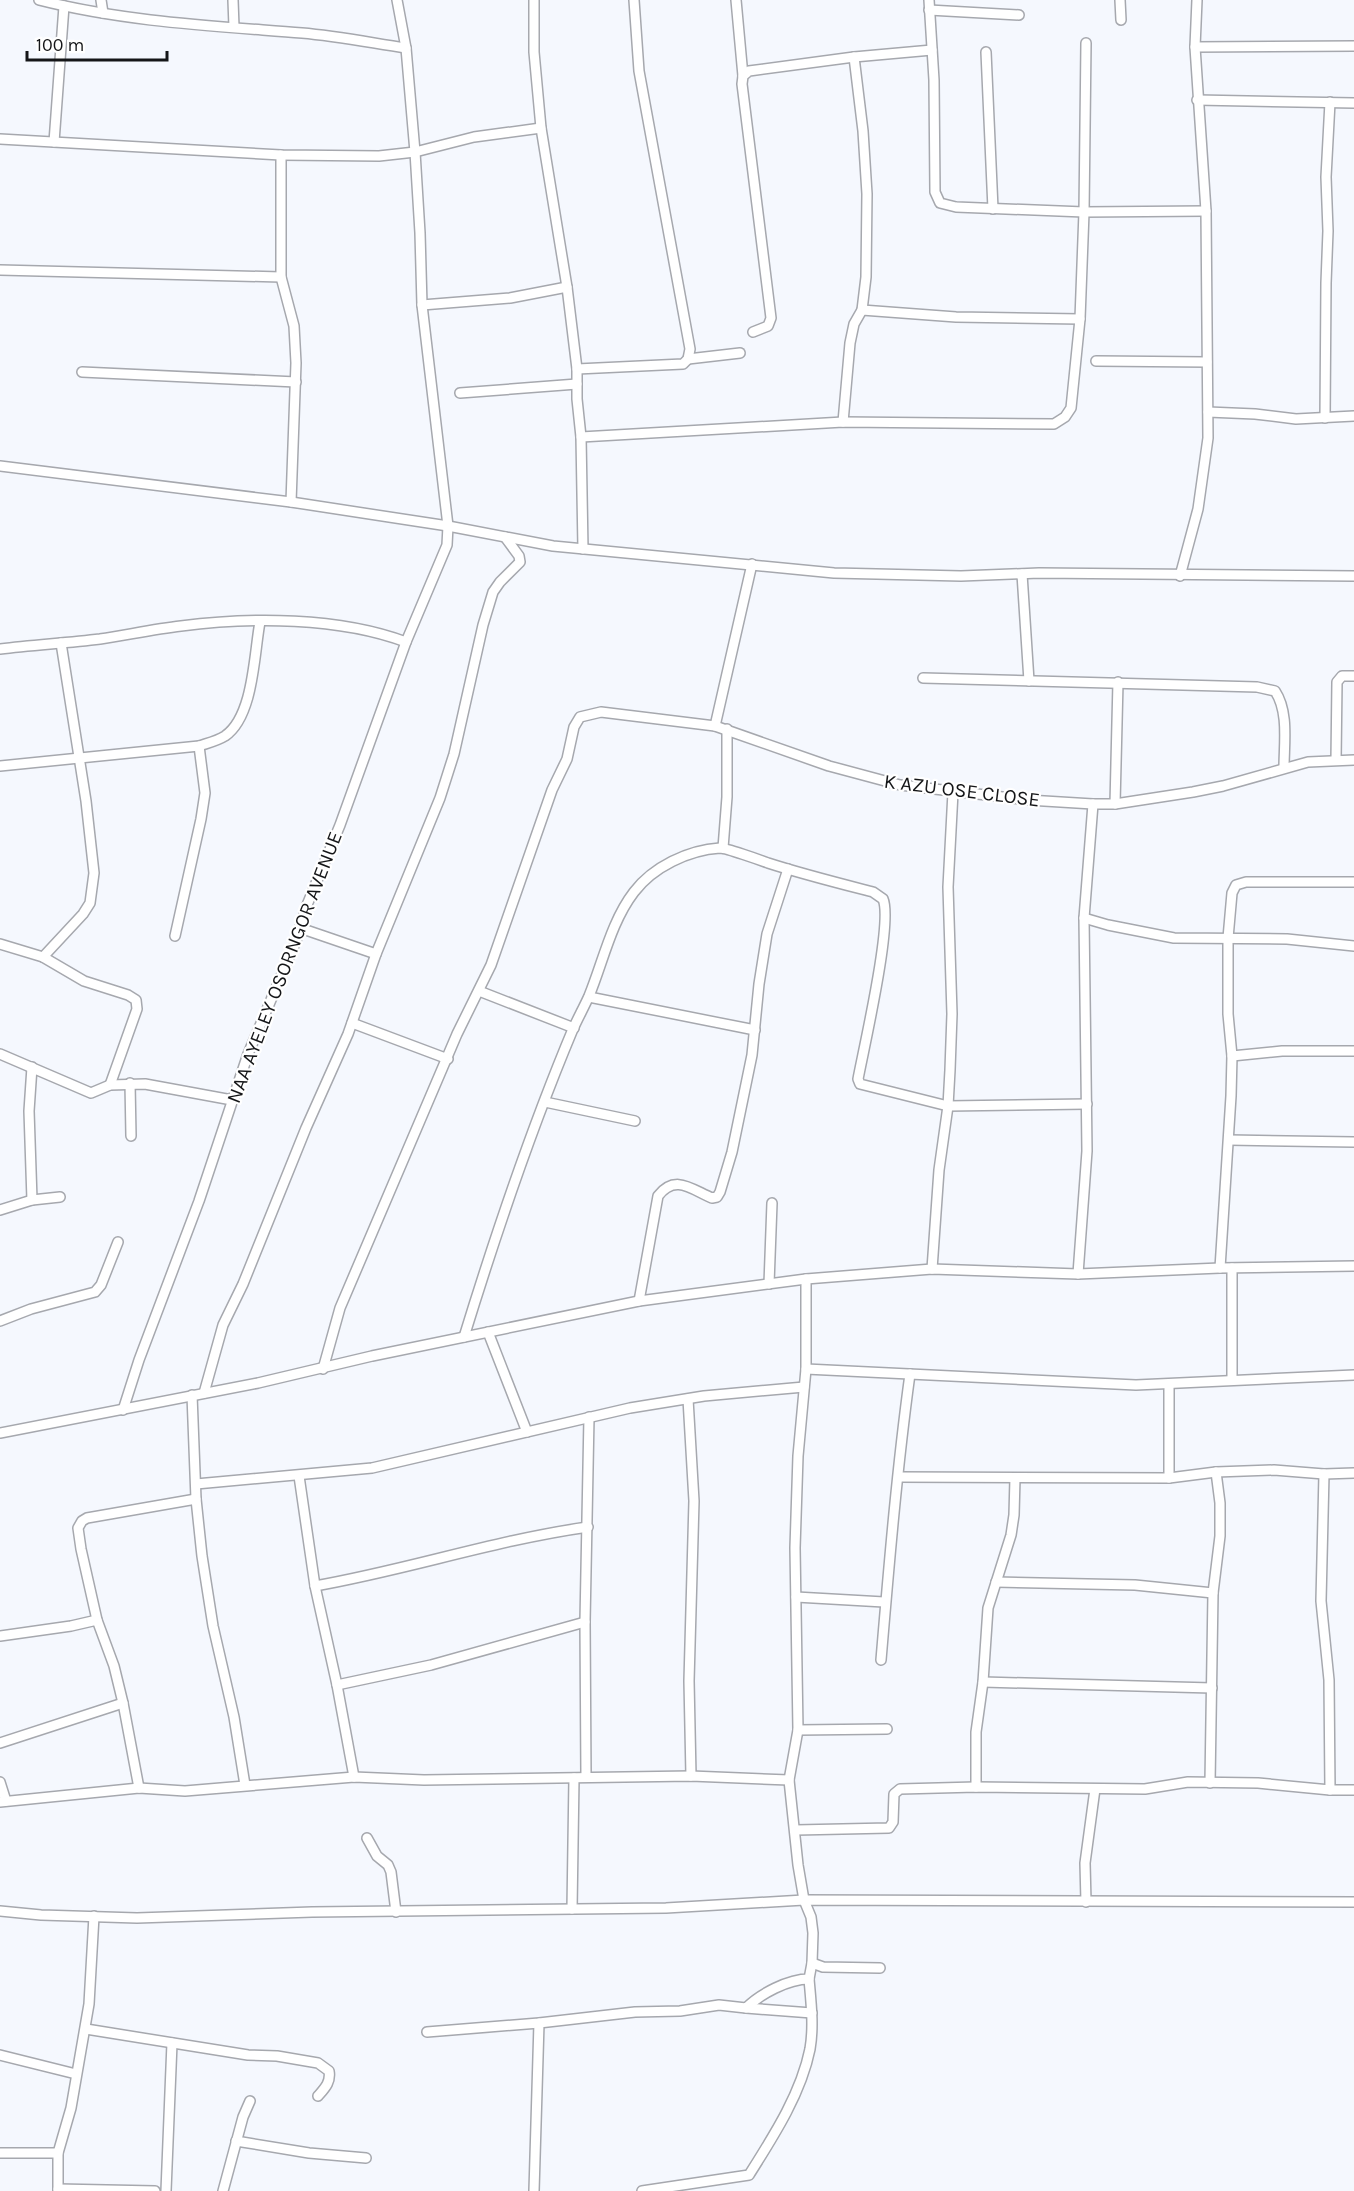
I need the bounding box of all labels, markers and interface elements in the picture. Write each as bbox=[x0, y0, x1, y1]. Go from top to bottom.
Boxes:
scale bar bbox=[27, 24, 166, 62]
text: 100 m bbox=[36, 34, 84, 56]
street label: K AZU OSE CLOSE bbox=[883, 770, 1041, 811]
street label: NAA AYELEY OSORNGOR AVENUE bbox=[222, 828, 347, 1106]

